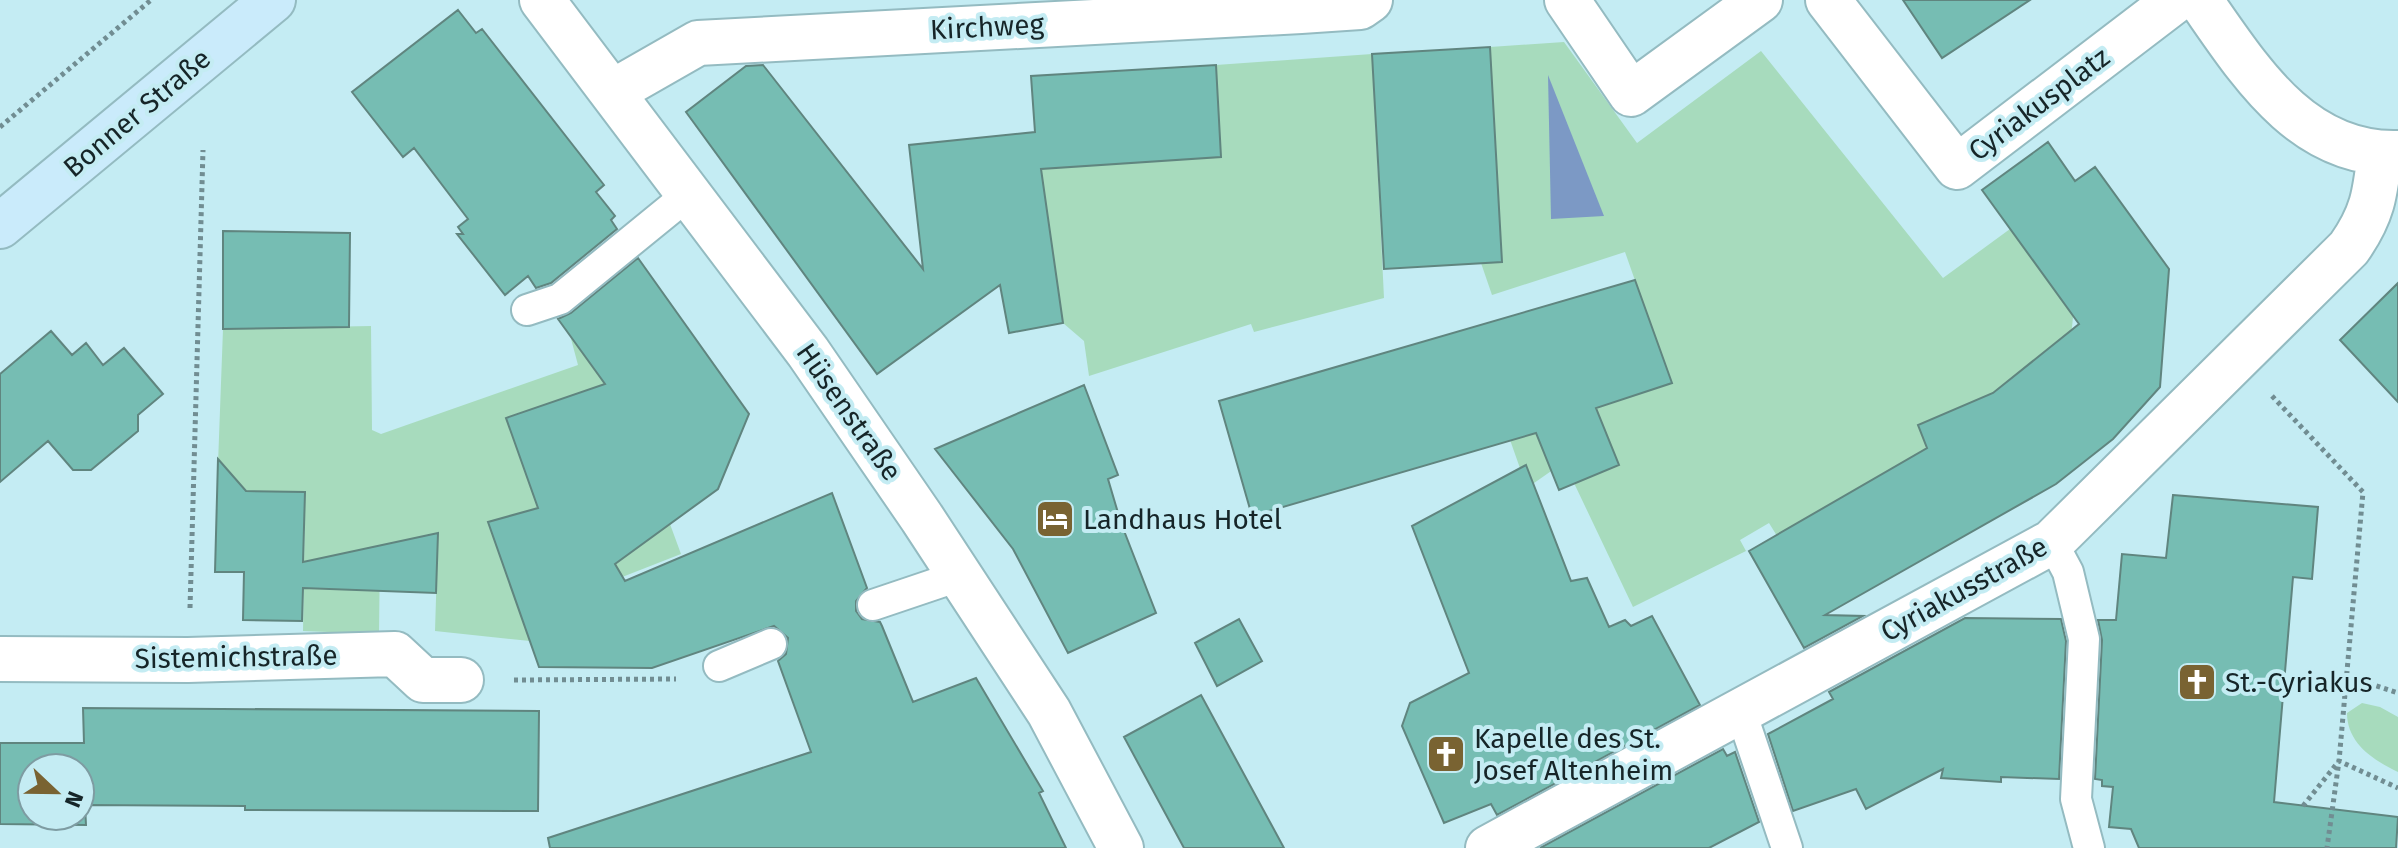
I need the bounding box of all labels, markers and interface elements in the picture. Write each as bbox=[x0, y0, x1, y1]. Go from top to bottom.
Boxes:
street label: Kirchweg bbox=[929, 8, 1045, 46]
street label: Cyriakusplatz bbox=[1962, 40, 2116, 168]
street label: Bonner Straße bbox=[57, 42, 217, 184]
street label: Hüsenstraße bbox=[790, 337, 908, 487]
hotel icon: Landhaus Hotel bbox=[1034, 498, 1076, 540]
place label: Landhaus Hotel bbox=[1083, 503, 1282, 536]
street label: Cyriakusstraße bbox=[1875, 530, 2053, 648]
street label: Sistemichstraße bbox=[134, 639, 338, 675]
church icon: St.-Cyriakus bbox=[2176, 661, 2218, 703]
place label: St.-Cyriakus bbox=[2225, 666, 2373, 699]
place label: Kapelle des St. Josef Altenheim bbox=[1474, 722, 1673, 787]
church icon: Kapelle des St. Josef Altenheim bbox=[1425, 733, 1467, 775]
north arrow bbox=[16, 752, 96, 832]
text: N bbox=[59, 787, 89, 811]

